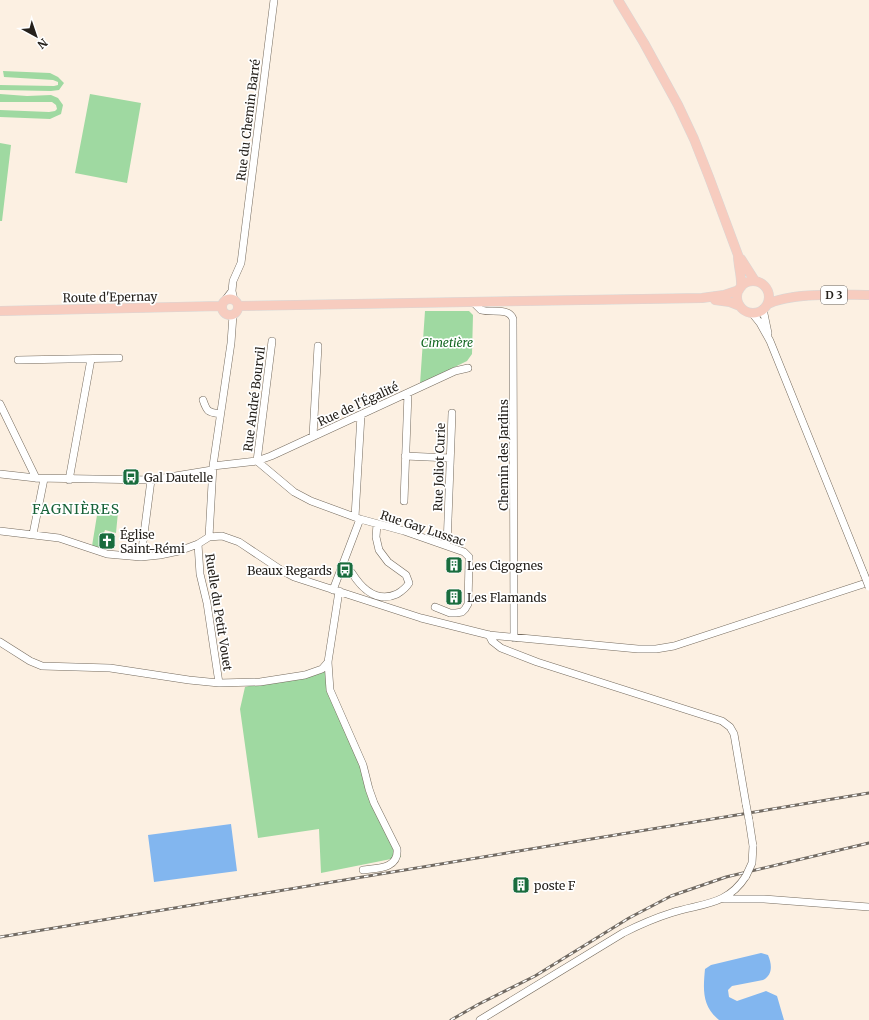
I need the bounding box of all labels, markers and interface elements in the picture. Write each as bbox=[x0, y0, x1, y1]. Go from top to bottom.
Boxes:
north arrow bbox=[16, 16, 56, 56]
text: N bbox=[34, 36, 50, 52]
street label: Rue du Chemin Barré bbox=[233, 58, 263, 182]
road number: D 3 bbox=[821, 286, 847, 304]
street label: Route d'Epernay bbox=[63, 289, 157, 305]
park label: Cimetière bbox=[421, 335, 473, 350]
street label: Rue André Bourvil bbox=[240, 345, 268, 452]
street label: Rue de l'Égalité bbox=[315, 379, 401, 429]
street label: Chemin des Jardins bbox=[496, 399, 511, 511]
street label: Rue Joliot Curie bbox=[430, 422, 448, 512]
bus stop icon: Gal Dautelle bbox=[121, 467, 141, 487]
place label: Gal Dautelle bbox=[144, 470, 213, 485]
district label: FAGNIÈRES bbox=[32, 500, 120, 518]
street label: Rue Gay Lussac bbox=[378, 507, 468, 549]
place label: Église Saint-Rémi bbox=[120, 527, 185, 556]
church icon: Église Saint-Rémi bbox=[97, 531, 117, 551]
street label: Ruelle du Petit Vouet bbox=[202, 552, 236, 672]
building icon: Les Cigognes bbox=[444, 555, 464, 575]
place label: Les Cigognes bbox=[467, 558, 543, 573]
bus stop icon: Beaux Regards bbox=[335, 560, 355, 580]
place label: Beaux Regards bbox=[247, 563, 332, 578]
building icon: Les Flamands bbox=[444, 587, 464, 607]
place label: Les Flamands bbox=[467, 590, 547, 605]
building icon: poste F bbox=[511, 875, 531, 895]
place label: poste F bbox=[534, 878, 576, 893]

